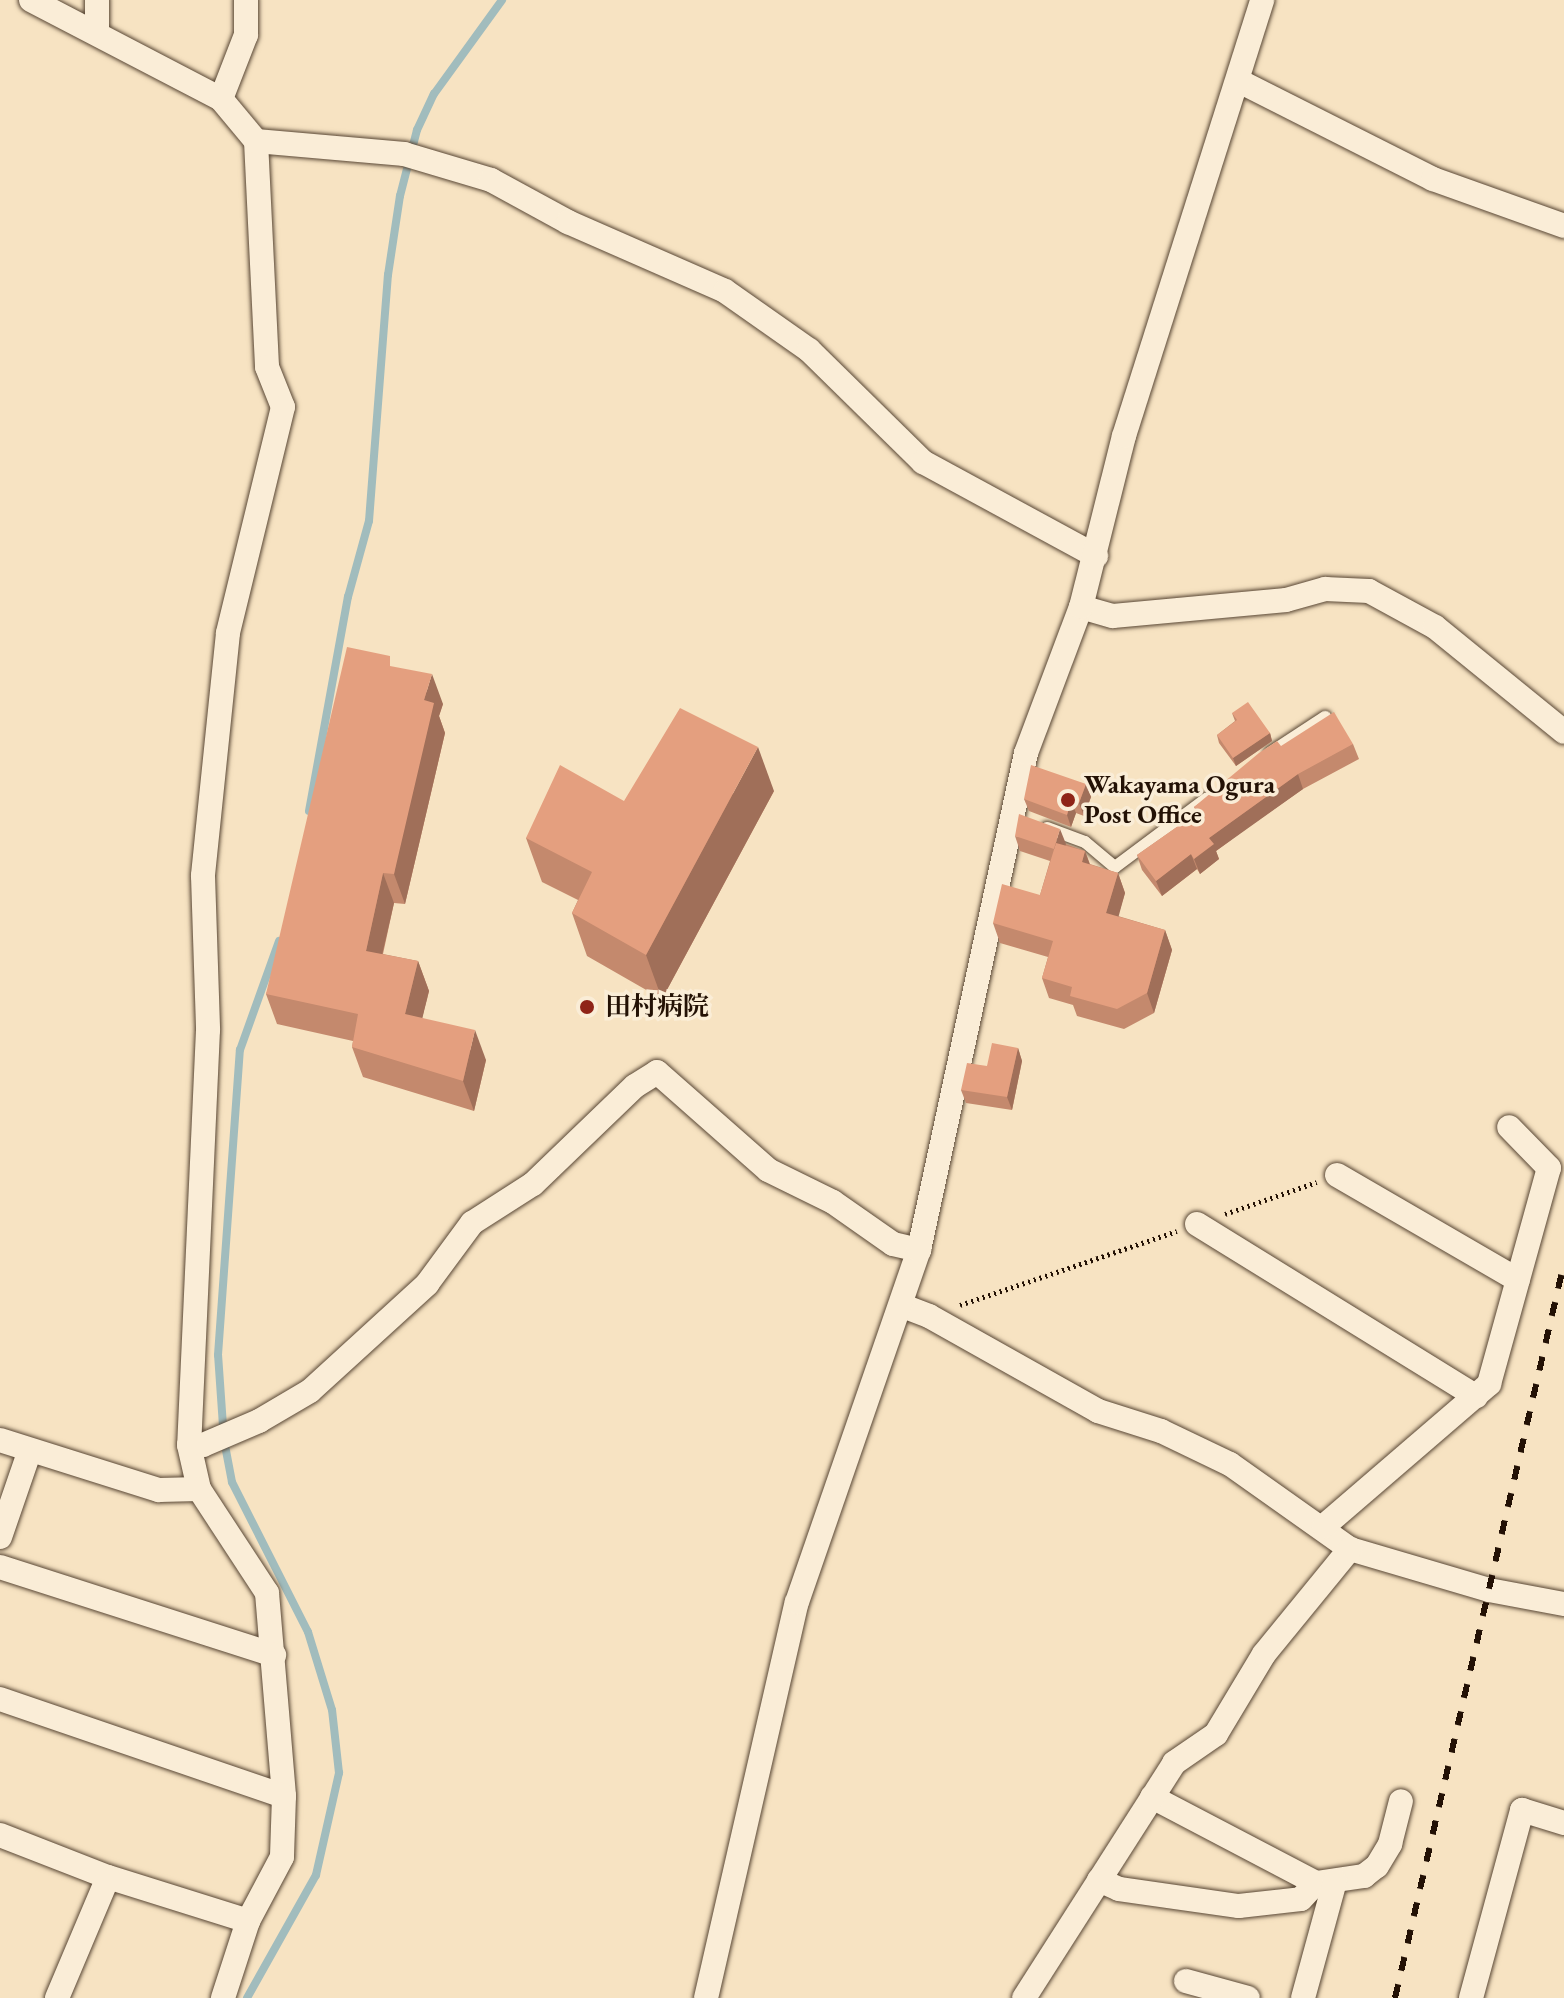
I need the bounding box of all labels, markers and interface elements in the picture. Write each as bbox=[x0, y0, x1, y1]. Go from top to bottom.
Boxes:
place label: Wakayama Ogura Post Office bbox=[1084, 769, 1275, 830]
marker: Wakayama Ogura Post Office bbox=[1059, 791, 1077, 809]
place label: 田村病院 bbox=[605, 991, 709, 1023]
marker: 田村病院 bbox=[576, 996, 598, 1018]

